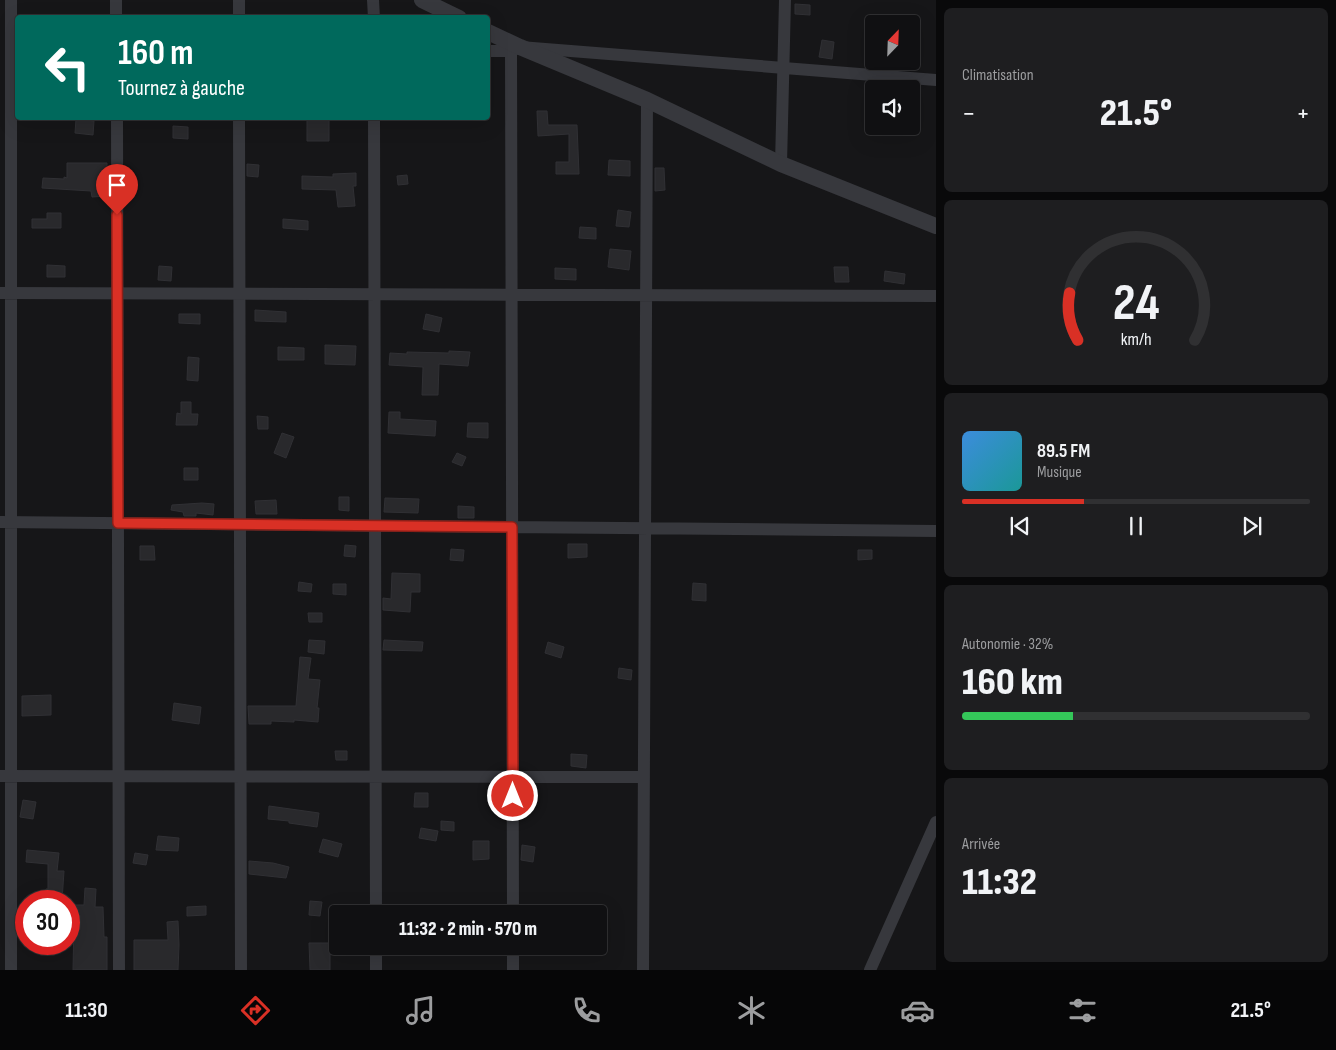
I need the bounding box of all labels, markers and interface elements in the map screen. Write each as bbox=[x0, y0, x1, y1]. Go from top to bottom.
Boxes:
north arrow bbox=[865, 15, 920, 70]
map controls bbox=[865, 15, 920, 135]
text: 160 m bbox=[118, 32, 194, 75]
icon: left bbox=[35, 35, 100, 100]
text: Climatisation bbox=[962, 66, 1034, 85]
text: Tournez à gauche bbox=[118, 75, 245, 102]
button: sound bbox=[865, 80, 920, 135]
text: 21.5° bbox=[1100, 91, 1172, 136]
text: − bbox=[962, 97, 976, 130]
text: + bbox=[1296, 97, 1310, 130]
pin bbox=[96, 164, 138, 215]
icon: arrive bbox=[103, 171, 131, 199]
text: 24 bbox=[1113, 272, 1159, 335]
text: km/h bbox=[1121, 329, 1151, 350]
text: 89.5 FM bbox=[1037, 440, 1090, 463]
text: Musique bbox=[1037, 463, 1082, 482]
icon: previous bbox=[1006, 512, 1034, 540]
icon: pause bbox=[1122, 512, 1150, 540]
icon: next bbox=[1238, 512, 1266, 540]
text: Autonomie · 32% bbox=[962, 635, 1053, 654]
text: 160 km bbox=[962, 660, 1063, 705]
position arrow bbox=[486, 769, 538, 821]
text: Arrivée bbox=[962, 835, 1000, 854]
text: 11:32 bbox=[962, 860, 1037, 905]
speed limit sign: 30 bbox=[15, 890, 80, 955]
text: 11:32 · 2 min · 570 m bbox=[399, 918, 537, 941]
icon: directions bbox=[238, 993, 273, 1028]
icon: music bbox=[403, 993, 438, 1028]
icon: phone bbox=[569, 993, 604, 1028]
icon: climate bbox=[734, 993, 769, 1028]
icon: car bbox=[900, 993, 935, 1028]
icon: filters bbox=[1065, 993, 1100, 1028]
text: 11:30 bbox=[65, 997, 108, 1024]
text: 21.5° bbox=[1230, 997, 1271, 1024]

